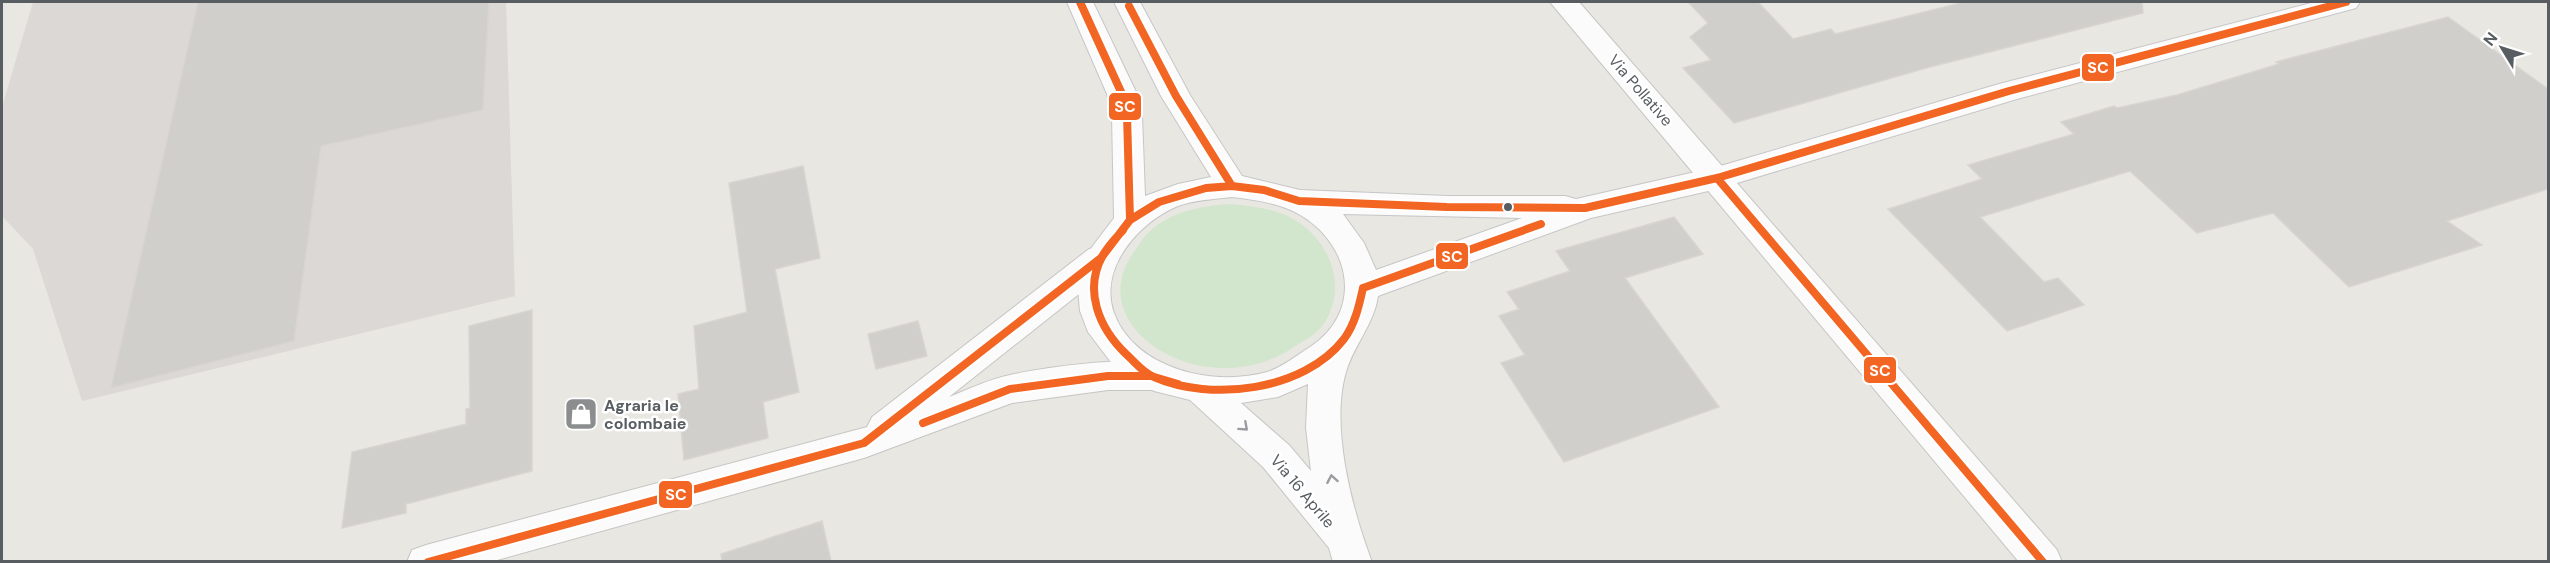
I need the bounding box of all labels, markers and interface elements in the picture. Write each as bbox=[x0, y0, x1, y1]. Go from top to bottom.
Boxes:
north arrow bbox=[2472, 18, 2532, 78]
text: N bbox=[2479, 28, 2502, 50]
street label: Via Pollative bbox=[1604, 50, 1678, 131]
line badge: SC bbox=[2081, 53, 2115, 82]
text: SC bbox=[2087, 57, 2109, 78]
line badge: SC bbox=[1108, 92, 1142, 121]
text: SC bbox=[1114, 96, 1136, 117]
unlabelled marker bbox=[1502, 201, 1514, 213]
line badge: SC bbox=[1435, 242, 1469, 270]
text: SC bbox=[1441, 246, 1463, 267]
line badge: SC bbox=[1863, 356, 1897, 384]
text: SC bbox=[1869, 360, 1891, 381]
place label: Agraria le colombaie bbox=[604, 395, 686, 434]
shop icon: Agraria le colombaie bbox=[563, 396, 599, 432]
one-way arrow bbox=[1237, 420, 1248, 431]
street label: Via 16 Aprile bbox=[1266, 450, 1340, 532]
one-way arrow bbox=[1327, 475, 1339, 484]
line badge: SC bbox=[658, 480, 693, 509]
text: SC bbox=[665, 484, 687, 505]

